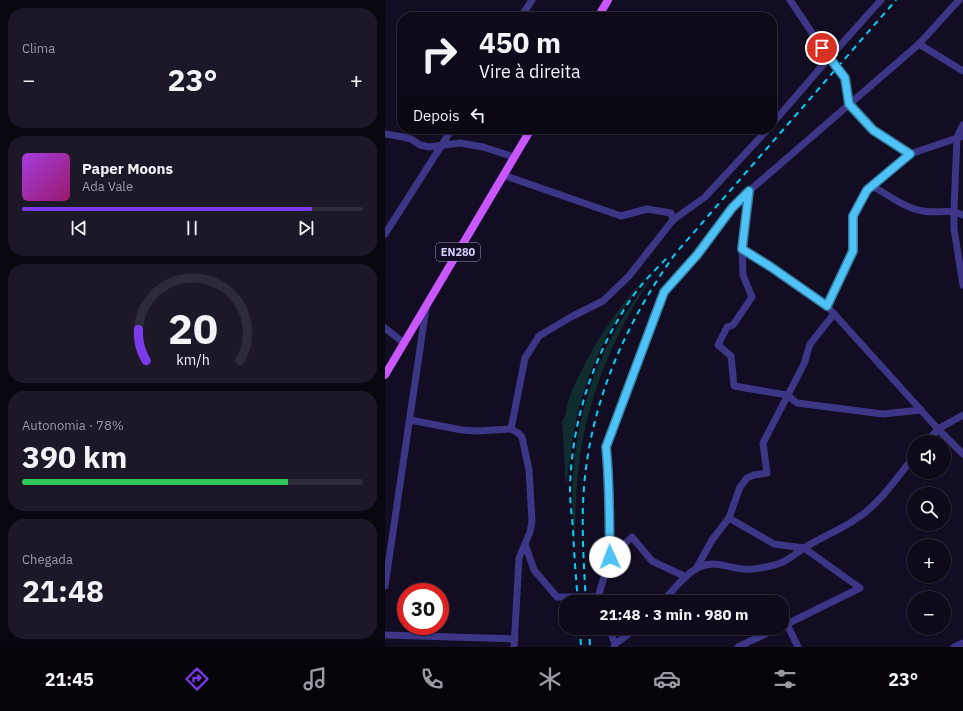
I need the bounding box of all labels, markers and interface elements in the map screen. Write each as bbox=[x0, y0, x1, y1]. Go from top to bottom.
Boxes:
text: 450 m bbox=[479, 24, 561, 61]
icon: right bbox=[413, 28, 465, 80]
pin bbox=[805, 31, 839, 65]
icon: arrive bbox=[811, 37, 833, 59]
text: Clima bbox=[22, 40, 55, 57]
text: 23° bbox=[167, 60, 218, 99]
text: Vire à direita bbox=[479, 60, 581, 83]
text: − bbox=[22, 65, 35, 94]
text: + bbox=[350, 65, 363, 94]
icon: left bbox=[467, 104, 489, 126]
text: Depois bbox=[413, 106, 459, 125]
text: Paper Moons bbox=[82, 159, 173, 178]
text: Ada Vale bbox=[82, 178, 133, 195]
icon: previous bbox=[68, 217, 90, 239]
icon: pause bbox=[181, 217, 203, 239]
icon: next bbox=[295, 217, 317, 239]
road number: EN280 bbox=[436, 243, 480, 261]
text: 20 bbox=[168, 301, 217, 355]
text: km/h bbox=[176, 350, 209, 369]
text: Autonomia · 78% bbox=[22, 417, 124, 434]
map controls bbox=[907, 435, 951, 635]
button: sound bbox=[907, 435, 951, 479]
text: 390 km bbox=[22, 437, 127, 476]
button: search bbox=[907, 487, 951, 531]
position arrow bbox=[589, 536, 631, 578]
button: + bbox=[907, 539, 951, 583]
text: Chegada bbox=[22, 551, 73, 568]
text: 21:48 bbox=[22, 571, 104, 610]
speed limit sign: 30 bbox=[397, 583, 449, 635]
button: − bbox=[907, 591, 951, 635]
text: 21:48 · 3 min · 980 m bbox=[600, 605, 748, 624]
icon: directions bbox=[183, 665, 211, 693]
icon: music bbox=[301, 665, 329, 693]
icon: phone bbox=[418, 665, 446, 693]
icon: climate bbox=[536, 665, 564, 693]
icon: car bbox=[653, 665, 681, 693]
icon: filters bbox=[771, 665, 799, 693]
text: 21:45 bbox=[45, 668, 94, 691]
text: 23° bbox=[888, 668, 918, 691]

